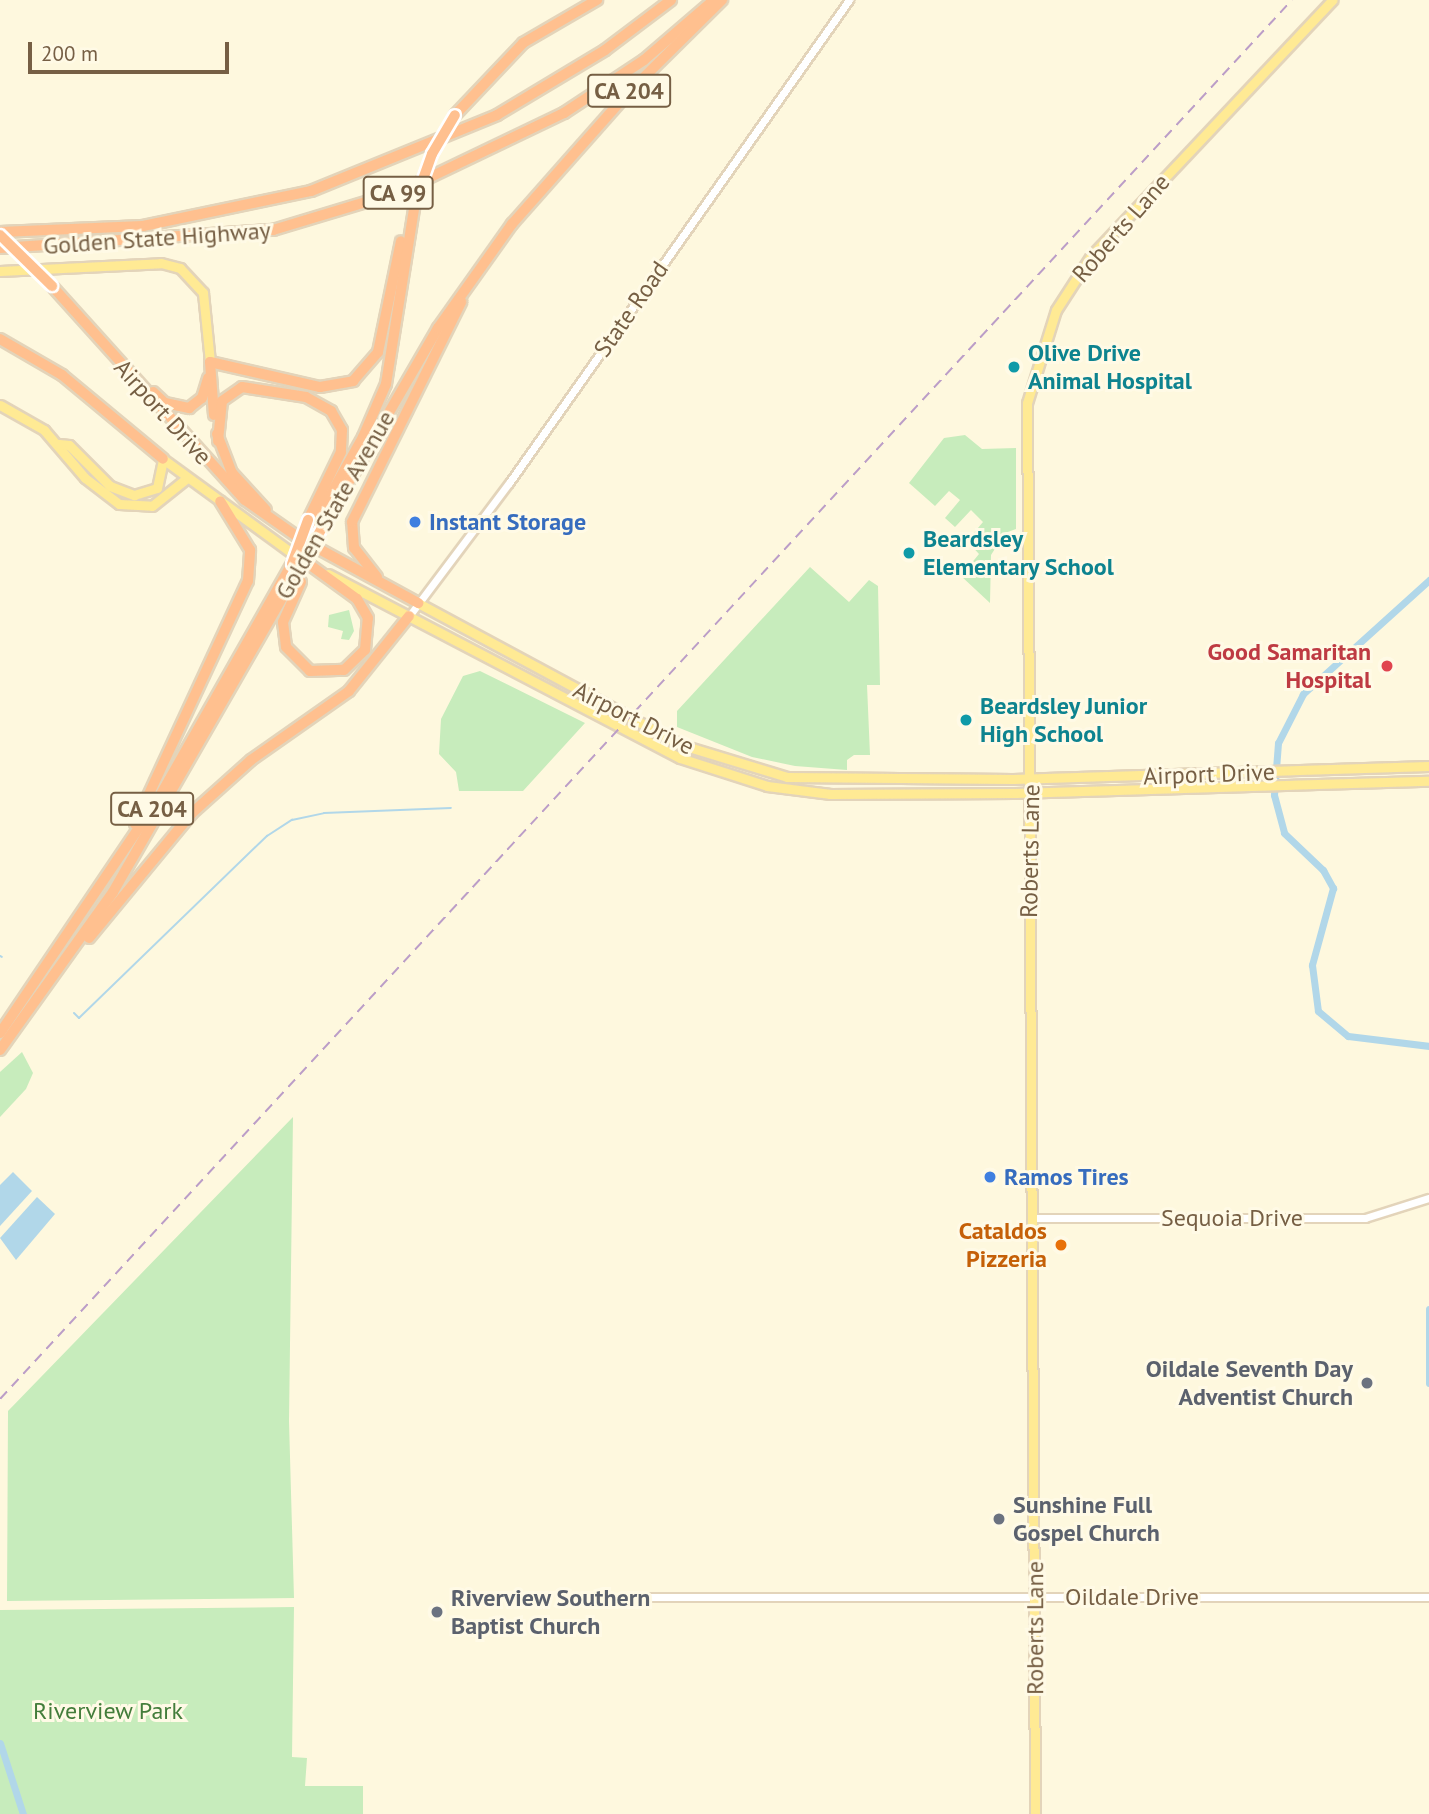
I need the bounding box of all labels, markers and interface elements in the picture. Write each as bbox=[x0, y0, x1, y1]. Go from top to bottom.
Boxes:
scale bar bbox=[32, 28, 233, 72]
text: 200 m bbox=[41, 40, 98, 67]
road number: CA 204 bbox=[585, 72, 673, 110]
street label: Roberts Lane bbox=[1066, 168, 1176, 288]
road number: CA 99 bbox=[361, 174, 435, 212]
street label: Golden State Highway bbox=[42, 216, 272, 260]
street label: State Road bbox=[588, 256, 674, 362]
place label: Olive Drive Animal Hospital bbox=[1028, 339, 1192, 395]
street label: Airport Drive bbox=[108, 353, 218, 471]
marker: Olive Drive Animal Hospital bbox=[1006, 359, 1022, 375]
street label: Golden State Avenue bbox=[269, 405, 401, 605]
place label: Instant Storage bbox=[429, 508, 586, 536]
marker: Instant Storage bbox=[407, 514, 423, 530]
place label: Beardsley Elementary School bbox=[923, 525, 1115, 581]
marker: Beardsley Elementary School bbox=[901, 545, 917, 561]
place label: Good Samaritan Hospital bbox=[1208, 638, 1371, 694]
marker: Good Samaritan Hospital bbox=[1377, 656, 1397, 676]
street label: Airport Drive bbox=[569, 675, 699, 761]
place label: Beardsley Junior High School bbox=[980, 692, 1148, 748]
marker: Beardsley Junior High School bbox=[958, 712, 974, 728]
street label: Airport Drive bbox=[1143, 757, 1275, 791]
street label: Roberts Lane bbox=[1014, 784, 1046, 918]
road number: CA 204 bbox=[108, 790, 196, 828]
place label: Ramos Tires bbox=[1004, 1163, 1130, 1191]
marker: Ramos Tires bbox=[982, 1169, 998, 1185]
street label: Sequoia Drive bbox=[1161, 1204, 1303, 1232]
place label: Cataldos Pizzeria bbox=[959, 1217, 1047, 1273]
marker: Cataldos Pizzeria bbox=[1053, 1237, 1069, 1253]
place label: Oildale Seventh Day Adventist Church bbox=[1146, 1355, 1353, 1411]
marker: Oildale Seventh Day Adventist Church bbox=[1359, 1375, 1375, 1391]
place label: Sunshine Full Gospel Church bbox=[1013, 1491, 1160, 1547]
marker: Sunshine Full Gospel Church bbox=[991, 1511, 1007, 1527]
street label: Roberts Lane bbox=[1021, 1561, 1049, 1695]
street label: Oildale Drive bbox=[1065, 1583, 1199, 1611]
place label: Riverview Southern Baptist Church bbox=[451, 1584, 651, 1640]
marker: Riverview Southern Baptist Church bbox=[429, 1604, 445, 1620]
park label: Riverview Park bbox=[33, 1697, 183, 1725]

